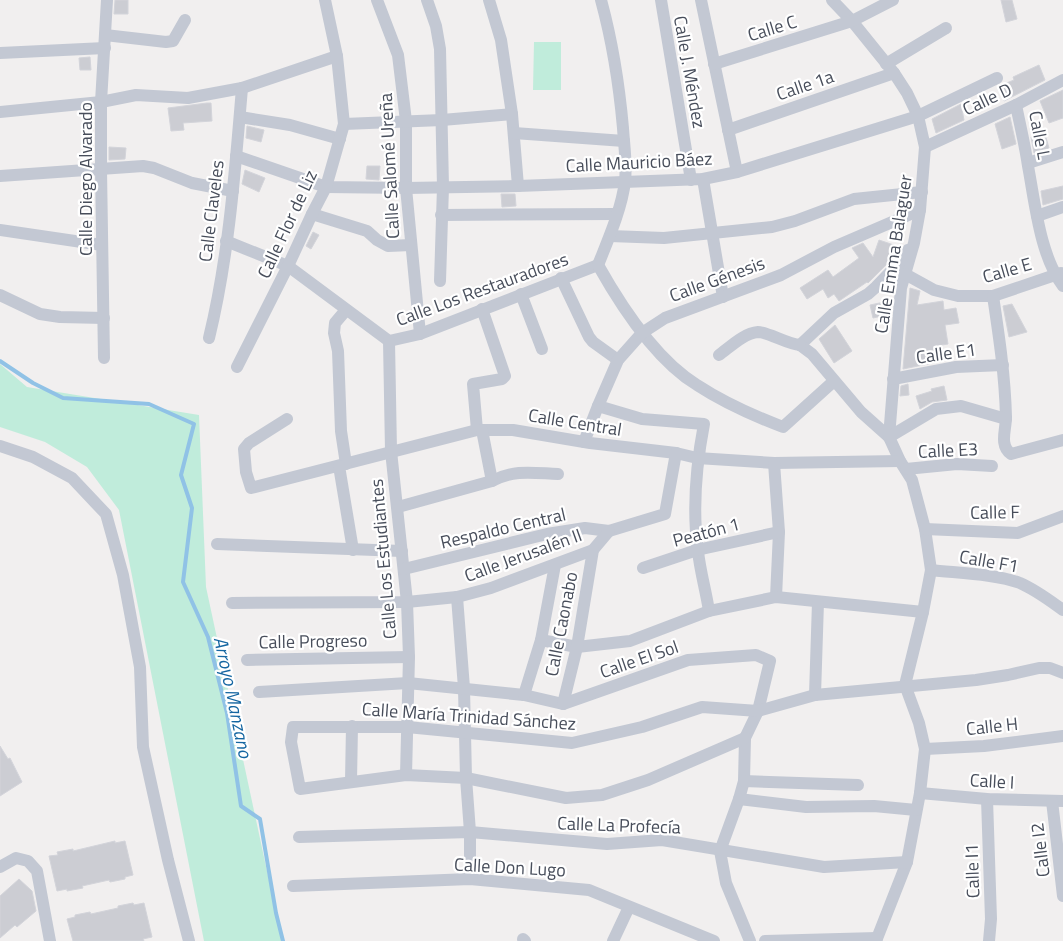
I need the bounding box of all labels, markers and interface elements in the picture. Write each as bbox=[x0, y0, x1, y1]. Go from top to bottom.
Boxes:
street label: Calle C bbox=[744, 8, 800, 48]
street label: Calle J. Méndez bbox=[667, 14, 713, 130]
street label: Calle 1a bbox=[773, 63, 837, 107]
street label: Calle D bbox=[958, 76, 1016, 122]
street label: Calle Salomé Ureña bbox=[372, 92, 406, 240]
street label: Calle Diego Alvarado bbox=[72, 102, 99, 256]
street label: Calle L bbox=[1022, 108, 1058, 162]
street label: Calle Mauricio Báez bbox=[565, 145, 713, 179]
street label: Calle Claveles bbox=[191, 159, 231, 263]
street label: Calle Flor de Liz bbox=[250, 165, 324, 283]
street label: Calle Emma Balaguer bbox=[867, 173, 919, 335]
street label: Calle Los Restauradores bbox=[392, 245, 572, 333]
street label: Calle Génesis bbox=[665, 249, 769, 309]
street label: Calle E bbox=[979, 250, 1035, 290]
street label: Calle E1 bbox=[914, 335, 978, 371]
street label: Calle Central bbox=[526, 401, 624, 443]
street label: Calle E3 bbox=[917, 435, 979, 465]
street label: Calle Los Estudiantes bbox=[363, 478, 403, 640]
street label: Calle F bbox=[970, 498, 1020, 526]
street label: Respaldo Central bbox=[438, 500, 568, 556]
street label: Peatón 1 bbox=[670, 510, 742, 554]
street label: Calle Jerusalén II bbox=[460, 521, 586, 589]
street label: Calle F1 bbox=[957, 543, 1021, 579]
street label: Calle Caonabo bbox=[538, 569, 584, 679]
street label: Calle Progreso bbox=[258, 627, 368, 655]
street label: Calle El Sol bbox=[596, 633, 682, 685]
water label: Arroyo Manzano bbox=[207, 634, 261, 761]
street label: Calle María Trinidad Sánchez bbox=[361, 695, 577, 737]
street label: Calle H bbox=[965, 710, 1019, 742]
street label: Calle I bbox=[969, 766, 1015, 796]
street label: Calle La Profecía bbox=[557, 809, 681, 841]
street label: Calle I2 bbox=[1023, 821, 1057, 879]
street label: Calle I1 bbox=[958, 843, 986, 899]
street label: Calle Don Lugo bbox=[453, 851, 567, 883]

